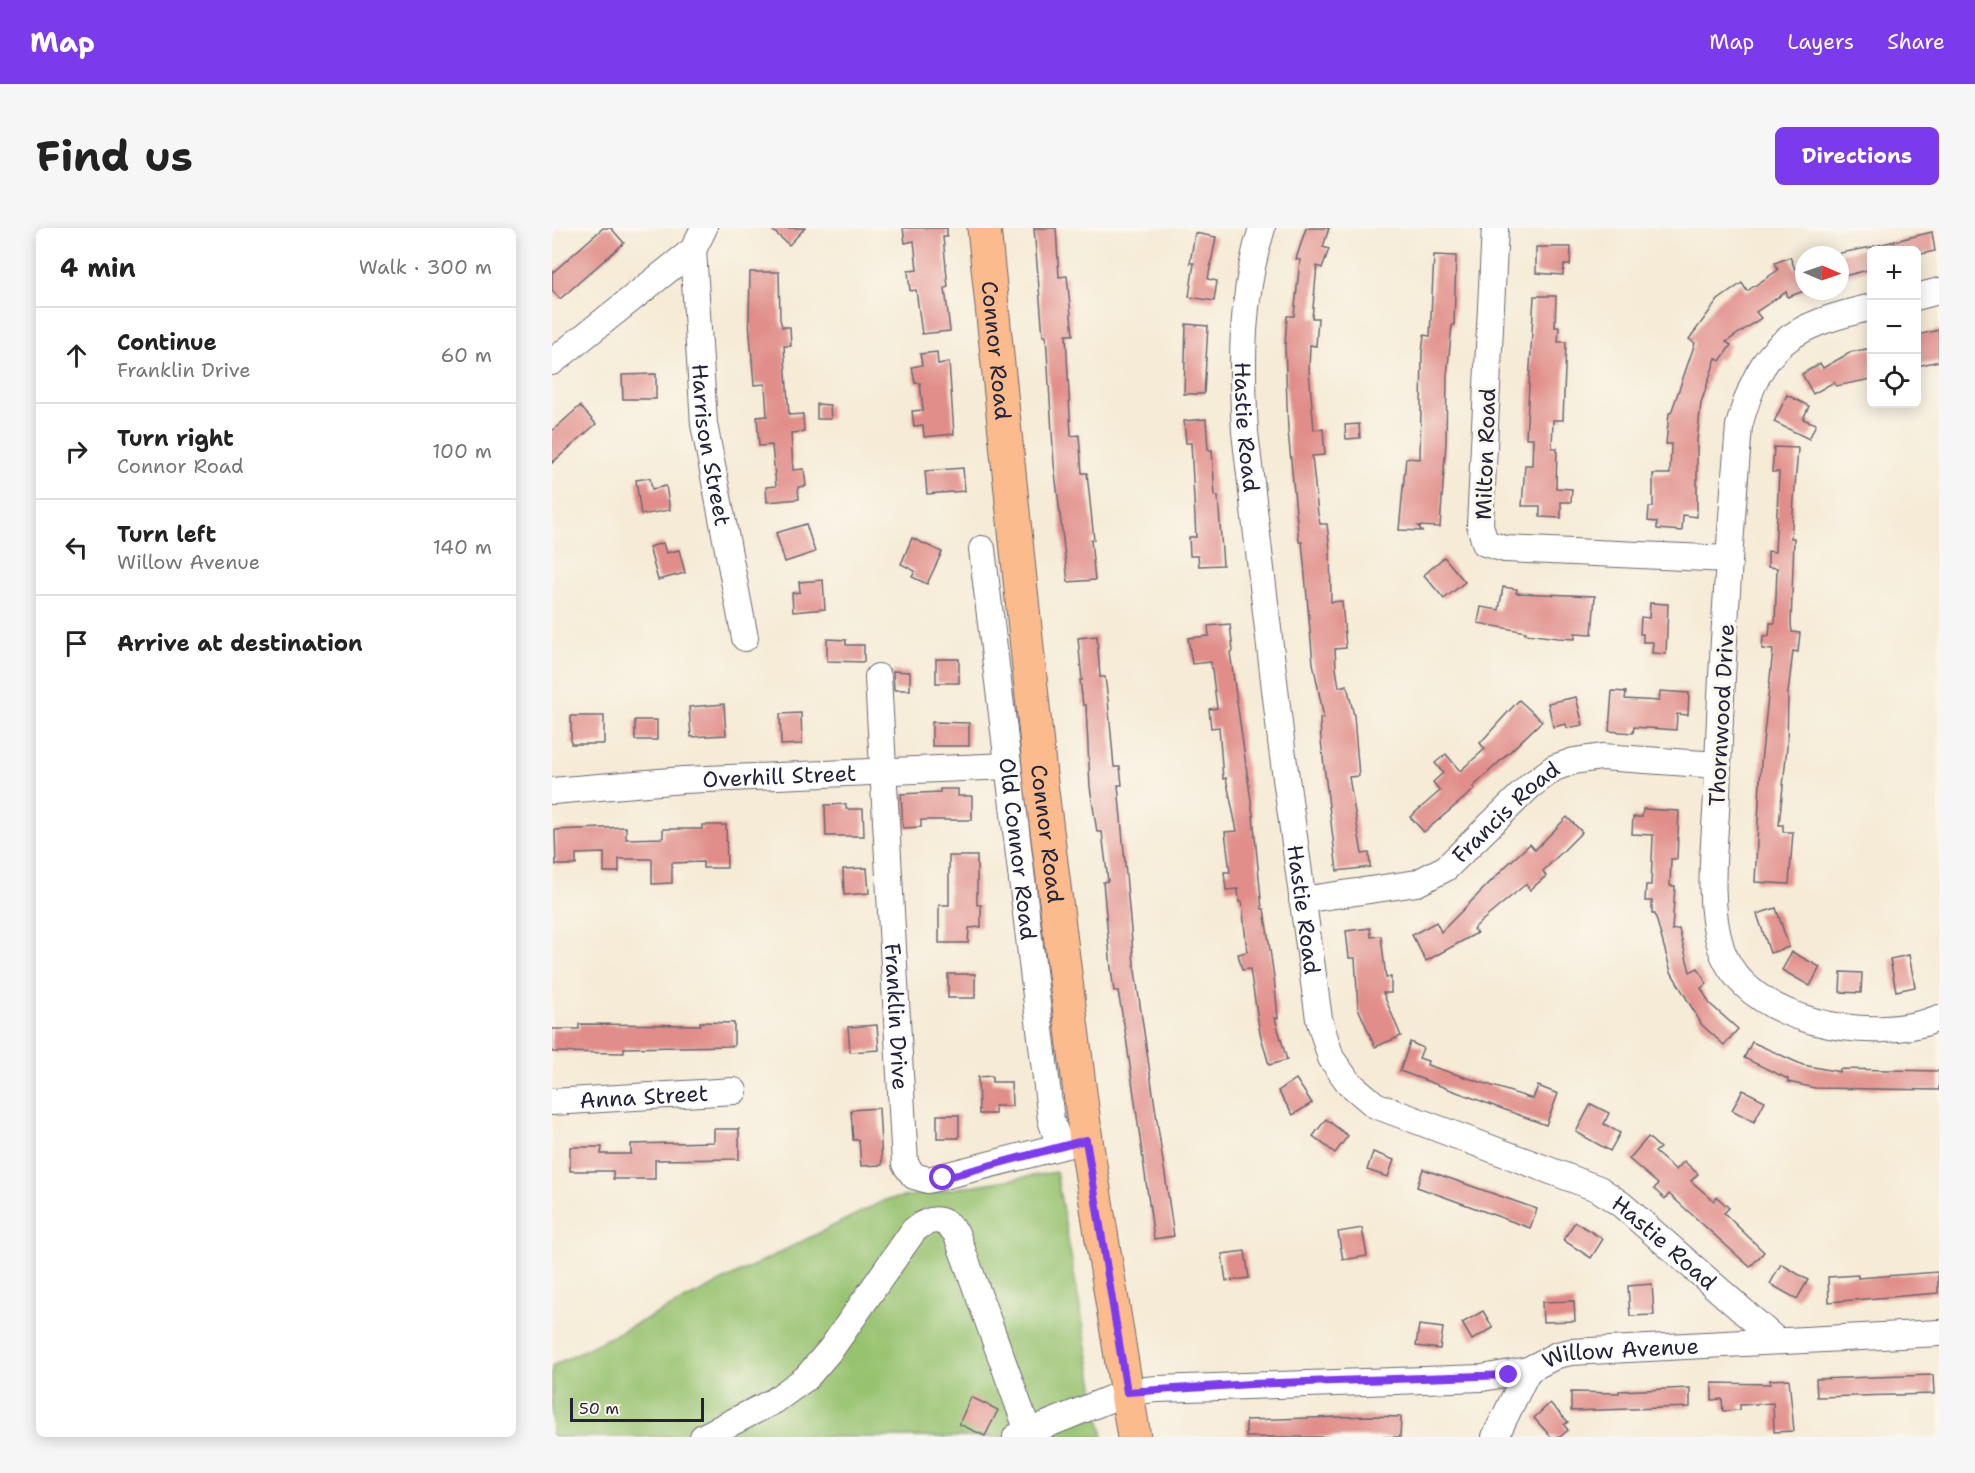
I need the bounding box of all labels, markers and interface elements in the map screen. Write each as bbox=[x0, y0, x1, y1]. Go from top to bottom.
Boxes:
text: Map bbox=[30, 23, 95, 61]
text: Map bbox=[1709, 28, 1754, 56]
text: Layers bbox=[1787, 28, 1854, 56]
text: Share bbox=[1887, 28, 1945, 56]
button: Directions bbox=[1775, 127, 1939, 185]
text: Find us bbox=[36, 128, 193, 184]
north arrow bbox=[1795, 246, 1849, 300]
map controls bbox=[1867, 246, 1921, 408]
button: + bbox=[1867, 246, 1921, 300]
text: 4 min bbox=[60, 250, 136, 285]
text: Walk · 300 m bbox=[359, 254, 492, 280]
street label: Connor Road bbox=[975, 280, 1018, 421]
button: − bbox=[1867, 300, 1921, 354]
text: Continue bbox=[117, 328, 217, 357]
icon: ahead bbox=[60, 339, 93, 372]
text: 60 m bbox=[440, 342, 492, 368]
button: locate bbox=[1867, 354, 1921, 408]
text: Franklin Drive bbox=[117, 357, 251, 383]
street label: Hastie Road bbox=[1228, 362, 1266, 494]
street label: Harrison Street bbox=[685, 363, 737, 529]
street label: Milton Road bbox=[1469, 388, 1502, 520]
text: Turn right bbox=[117, 424, 234, 453]
icon: right bbox=[60, 435, 93, 468]
text: 100 m bbox=[432, 438, 492, 464]
text: Connor Road bbox=[117, 453, 244, 479]
text: Turn left bbox=[117, 520, 216, 549]
icon: left bbox=[60, 531, 93, 564]
text: 140 m bbox=[433, 534, 492, 560]
text: Willow Avenue bbox=[117, 549, 260, 575]
street label: Thornwood Drive bbox=[1702, 623, 1741, 807]
icon: arrive bbox=[60, 627, 93, 660]
text: Arrive at destination bbox=[117, 629, 363, 658]
street label: Francis Road bbox=[1446, 755, 1566, 869]
street label: Old Connor Road bbox=[992, 756, 1043, 942]
street label: Overhill Street bbox=[702, 759, 857, 794]
street label: Connor Road bbox=[1024, 763, 1070, 905]
street label: Hastie Road bbox=[1280, 843, 1327, 976]
street label: Franklin Drive bbox=[878, 942, 915, 1091]
street label: Anna Street bbox=[579, 1079, 709, 1115]
route start bbox=[929, 1164, 955, 1190]
street label: Hastie Road bbox=[1606, 1189, 1723, 1297]
street label: Willow Avenue bbox=[1537, 1331, 1700, 1375]
route end bbox=[1495, 1361, 1521, 1387]
scale bar bbox=[570, 1395, 704, 1422]
text: 50 m bbox=[579, 1398, 619, 1419]

